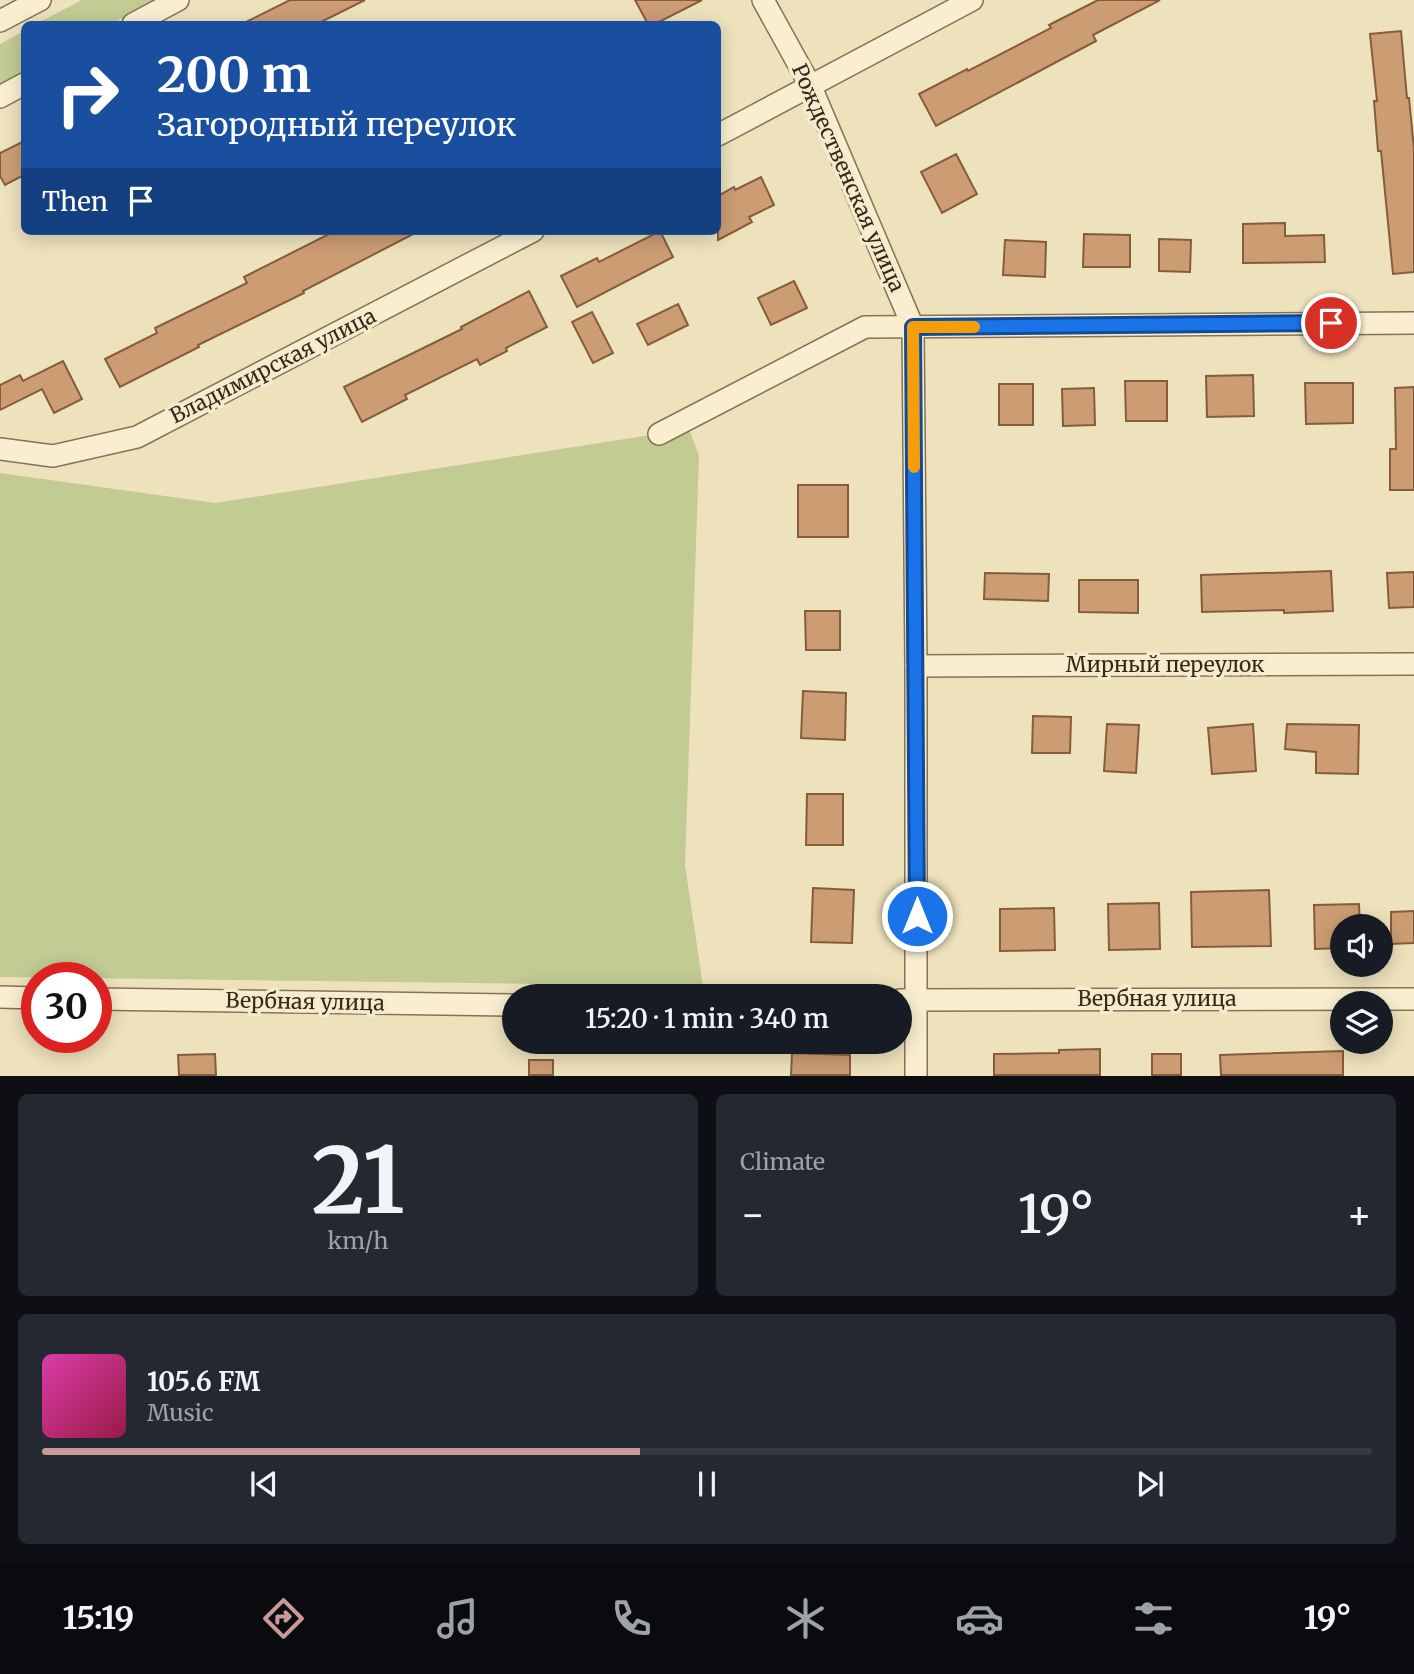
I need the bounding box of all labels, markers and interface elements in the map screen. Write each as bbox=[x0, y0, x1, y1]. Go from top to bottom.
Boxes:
text: 200 m bbox=[157, 44, 311, 105]
icon: right bbox=[42, 49, 133, 140]
street label: Рождественская улица bbox=[786, 60, 911, 296]
text: Загородный переулок bbox=[157, 105, 516, 145]
icon: arrive bbox=[122, 182, 160, 220]
text: Then bbox=[42, 185, 108, 218]
pin bbox=[1301, 293, 1361, 353]
street label: Владимирская улица bbox=[165, 302, 380, 429]
icon: arrive bbox=[1312, 304, 1350, 342]
street label: Мирный переулок bbox=[1066, 651, 1264, 678]
position arrow bbox=[880, 879, 954, 953]
map controls bbox=[1330, 914, 1393, 1054]
button: sound bbox=[1330, 914, 1393, 977]
speed limit sign: 30 bbox=[21, 962, 112, 1053]
street label: Вербная улица bbox=[1077, 985, 1237, 1012]
street label: Вербная улица bbox=[225, 987, 385, 1016]
button: layers bbox=[1330, 991, 1393, 1054]
text: 15:20 · 1 min · 340 m bbox=[585, 1002, 829, 1035]
text: 21 bbox=[311, 1123, 405, 1238]
text: Climate bbox=[740, 1147, 825, 1176]
text: 19° bbox=[1018, 1182, 1094, 1247]
text: − bbox=[740, 1191, 765, 1238]
text: + bbox=[1347, 1191, 1372, 1238]
text: km/h bbox=[328, 1226, 388, 1255]
text: 105.6 FM bbox=[147, 1365, 260, 1398]
text: Music bbox=[147, 1398, 214, 1427]
icon: previous bbox=[245, 1465, 283, 1503]
icon: pause bbox=[688, 1465, 726, 1503]
icon: next bbox=[1131, 1465, 1169, 1503]
icon: directions bbox=[259, 1594, 308, 1643]
icon: music bbox=[433, 1594, 482, 1643]
icon: phone bbox=[607, 1594, 656, 1643]
icon: climate bbox=[781, 1594, 830, 1643]
icon: car bbox=[955, 1594, 1004, 1643]
icon: filters bbox=[1129, 1594, 1178, 1643]
text: 15:19 bbox=[63, 1598, 134, 1638]
text: 19° bbox=[1303, 1598, 1351, 1638]

